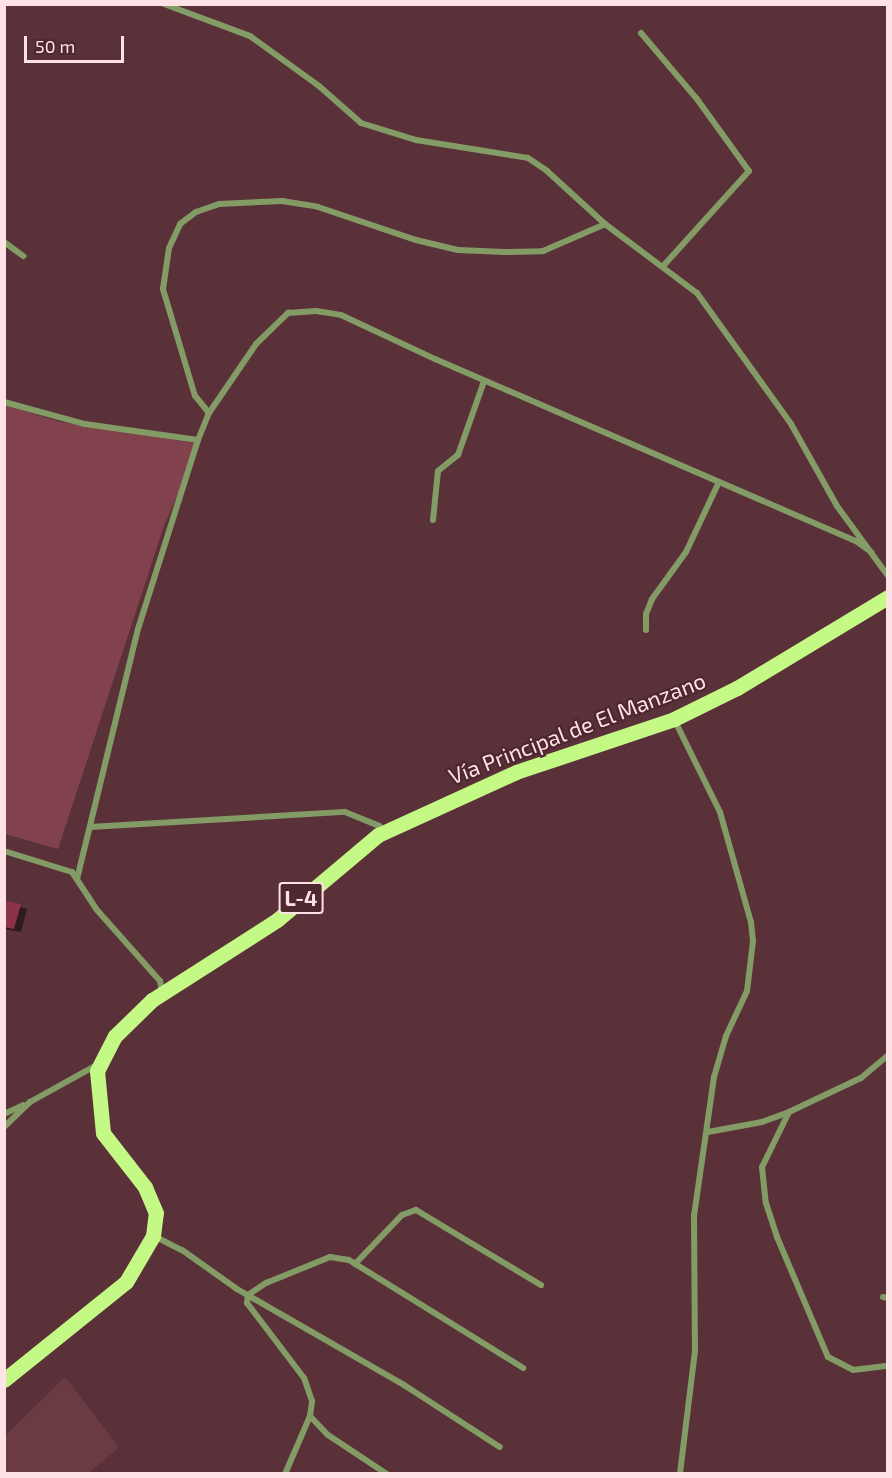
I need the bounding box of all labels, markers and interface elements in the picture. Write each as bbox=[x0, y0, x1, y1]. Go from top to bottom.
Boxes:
scale bar bbox=[27, 24, 128, 62]
text: 50 m bbox=[35, 35, 75, 57]
street label: Vía Principal de El Manzano bbox=[444, 667, 710, 789]
road number: L-4 bbox=[278, 880, 324, 916]

